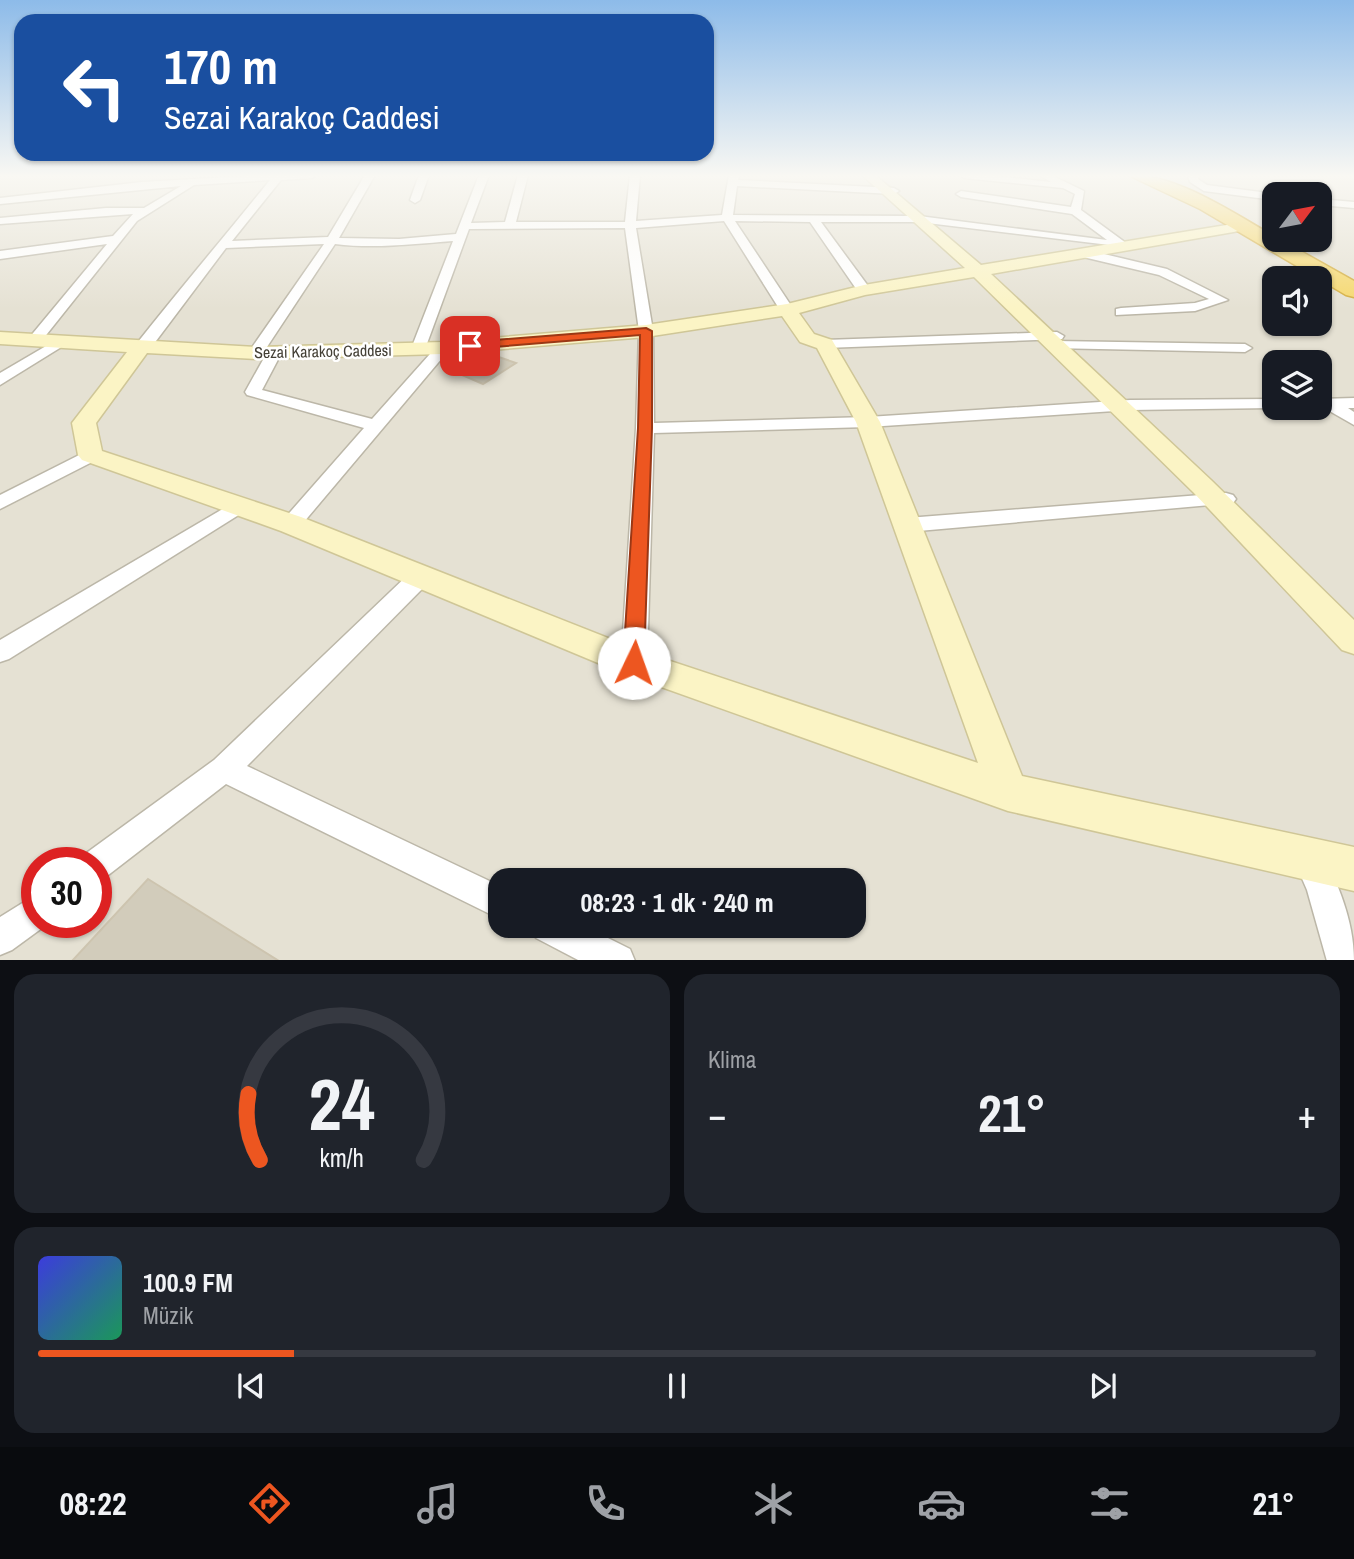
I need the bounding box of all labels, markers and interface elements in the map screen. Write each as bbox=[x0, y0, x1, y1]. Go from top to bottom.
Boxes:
text: 170 m bbox=[164, 33, 278, 99]
icon: left bbox=[49, 42, 140, 133]
text: Sezai Karakoç Caddesi bbox=[164, 96, 440, 139]
north arrow bbox=[1262, 182, 1332, 252]
map controls bbox=[1262, 182, 1332, 420]
button: sound bbox=[1262, 266, 1332, 336]
pin bbox=[440, 316, 500, 376]
icon: arrive bbox=[451, 327, 489, 365]
street label: Sezai Karakoç Caddesi bbox=[254, 339, 392, 363]
button: layers bbox=[1262, 350, 1332, 420]
position arrow bbox=[597, 626, 671, 700]
speed limit sign: 30 bbox=[21, 847, 112, 938]
text: 08:23 · 1 dk · 240 m bbox=[580, 885, 774, 920]
text: Klima bbox=[708, 1044, 756, 1075]
text: 24 bbox=[309, 1055, 375, 1153]
text: 21° bbox=[978, 1078, 1046, 1148]
text: − bbox=[708, 1089, 726, 1140]
text: + bbox=[1298, 1089, 1316, 1140]
text: km/h bbox=[320, 1140, 364, 1174]
text: 100.9 FM bbox=[143, 1265, 233, 1300]
text: Müzik bbox=[143, 1300, 193, 1331]
icon: previous bbox=[232, 1367, 270, 1405]
icon: pause bbox=[658, 1367, 696, 1405]
icon: next bbox=[1084, 1367, 1122, 1405]
icon: directions bbox=[245, 1479, 294, 1528]
icon: music bbox=[413, 1479, 462, 1528]
icon: phone bbox=[581, 1479, 630, 1528]
icon: climate bbox=[749, 1479, 798, 1528]
icon: car bbox=[917, 1479, 966, 1528]
icon: filters bbox=[1085, 1479, 1134, 1528]
text: 08:22 bbox=[59, 1482, 127, 1525]
text: 21° bbox=[1253, 1482, 1295, 1525]

